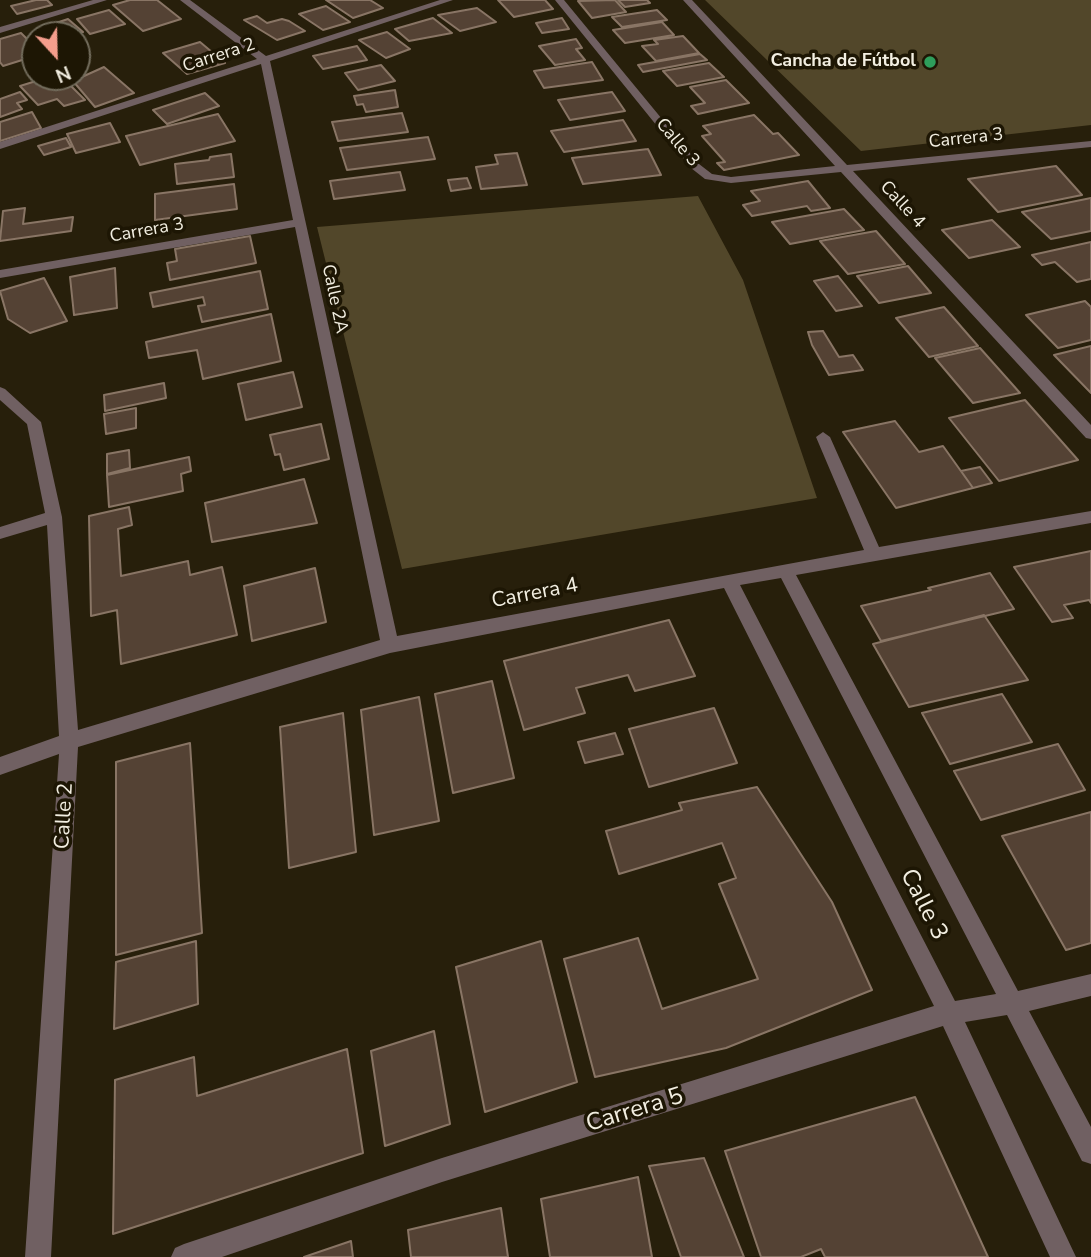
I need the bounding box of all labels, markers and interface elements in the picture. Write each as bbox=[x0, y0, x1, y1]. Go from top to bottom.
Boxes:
north arrow bbox=[21, 21, 91, 91]
street label: Carrera 2 bbox=[180, 34, 258, 78]
place label: Cancha de Fútbol bbox=[770, 51, 916, 73]
marker: Cancha de Fútbol bbox=[922, 54, 938, 70]
text: N bbox=[52, 59, 75, 88]
street label: Calle 3 bbox=[650, 114, 704, 172]
street label: Carrera 3 bbox=[928, 124, 1004, 154]
street label: Calle 4 bbox=[875, 177, 929, 233]
street label: Carrera 3 bbox=[108, 214, 186, 248]
street label: Calle 2A bbox=[316, 262, 352, 336]
street label: Carrera 4 bbox=[490, 573, 580, 615]
street label: Calle 2 bbox=[51, 782, 79, 850]
street label: Calle 3 bbox=[893, 865, 953, 945]
street label: Carrera 5 bbox=[583, 1083, 687, 1139]

